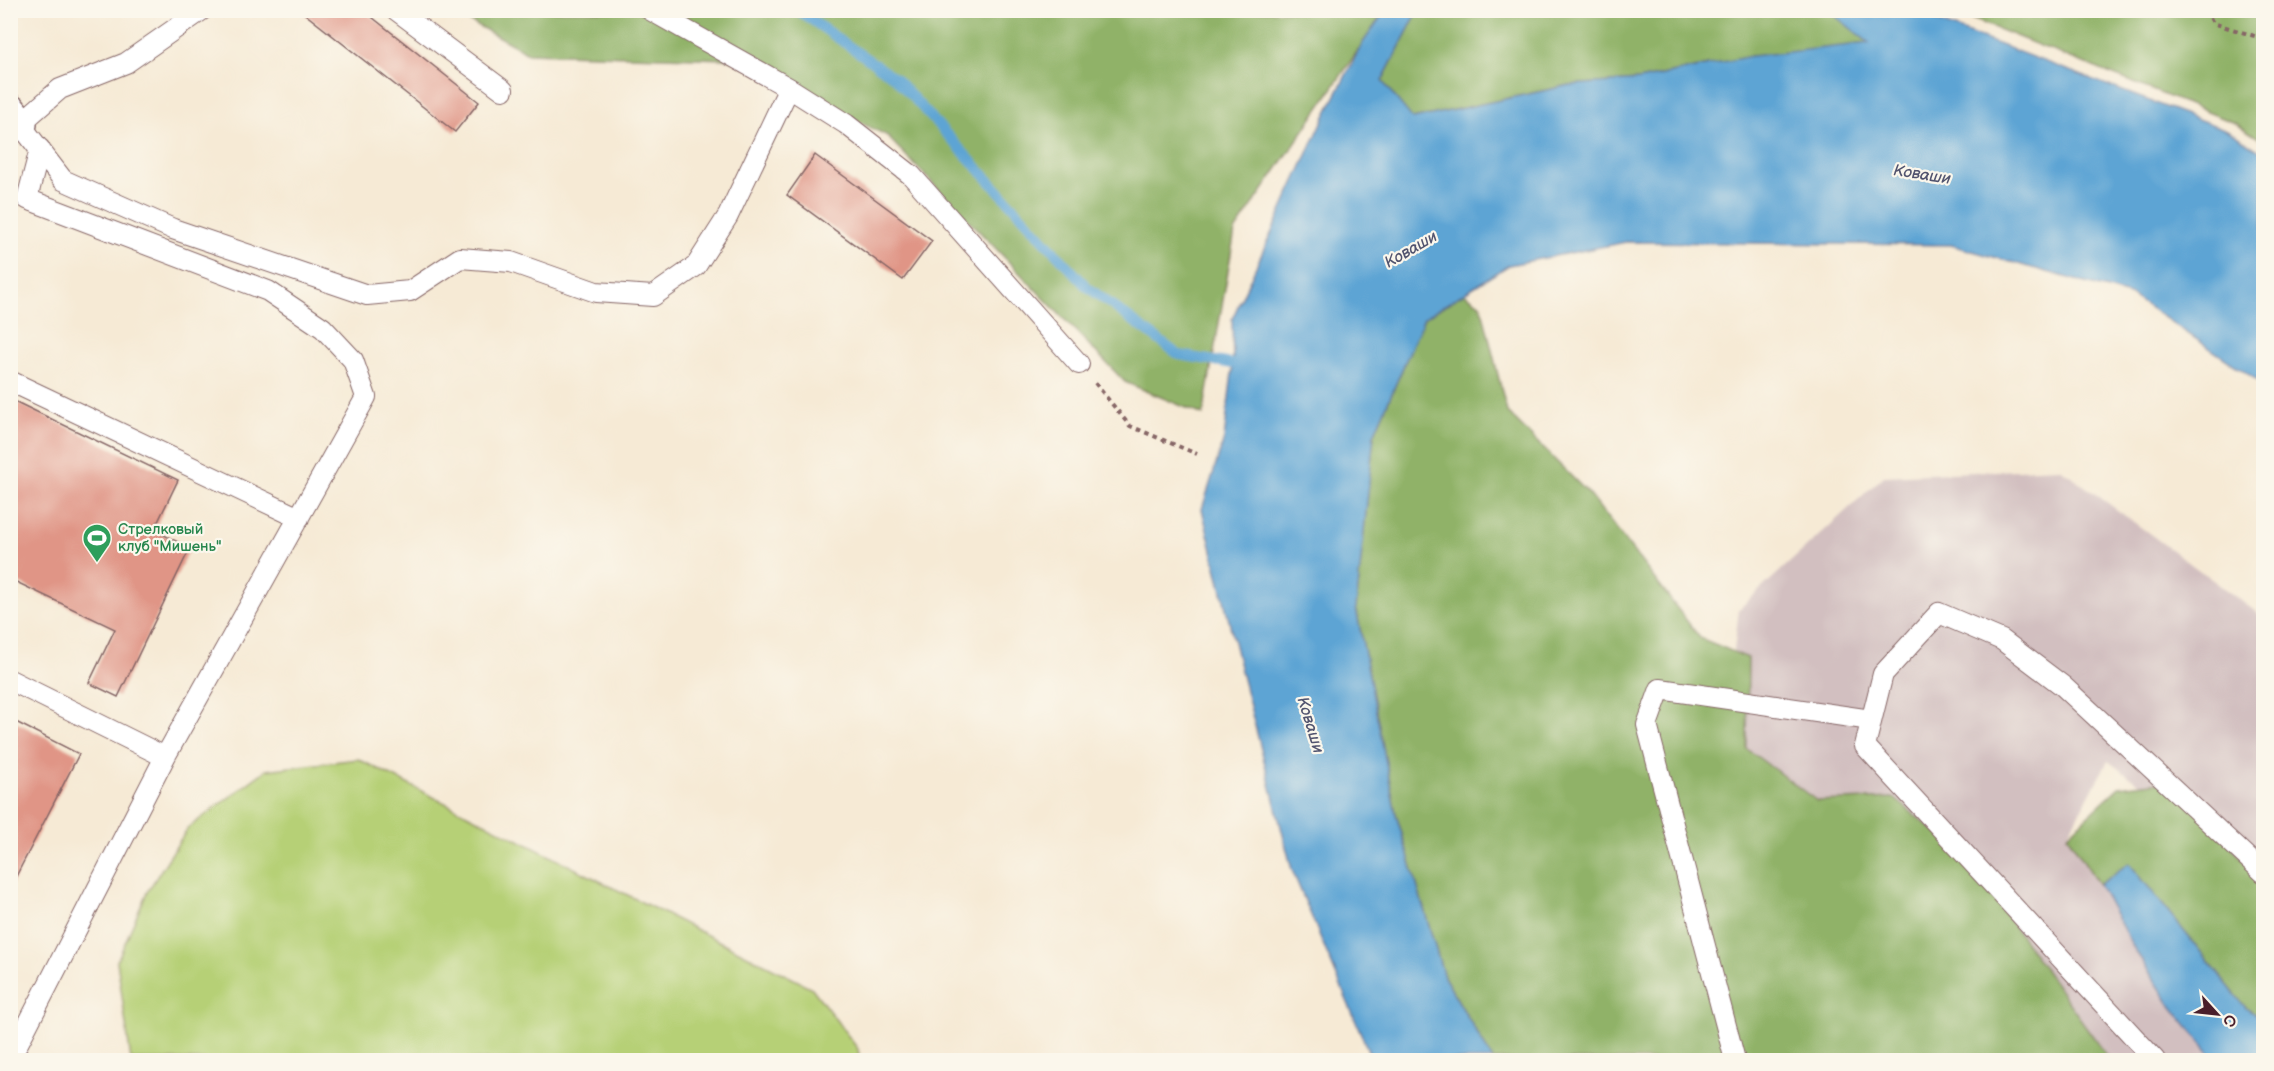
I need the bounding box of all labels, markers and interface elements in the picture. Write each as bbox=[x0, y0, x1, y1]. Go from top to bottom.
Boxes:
water label: Коваши bbox=[1892, 161, 1952, 189]
water label: Коваши bbox=[1381, 227, 1441, 273]
place label: Стрелковый клуб "Мишень" bbox=[118, 520, 222, 556]
sports icon: Стрелковый клуб "Мишень" bbox=[81, 522, 113, 564]
water label: Коваши bbox=[1292, 695, 1328, 755]
north arrow bbox=[2187, 984, 2247, 1044]
text: С bbox=[2218, 1011, 2240, 1029]

